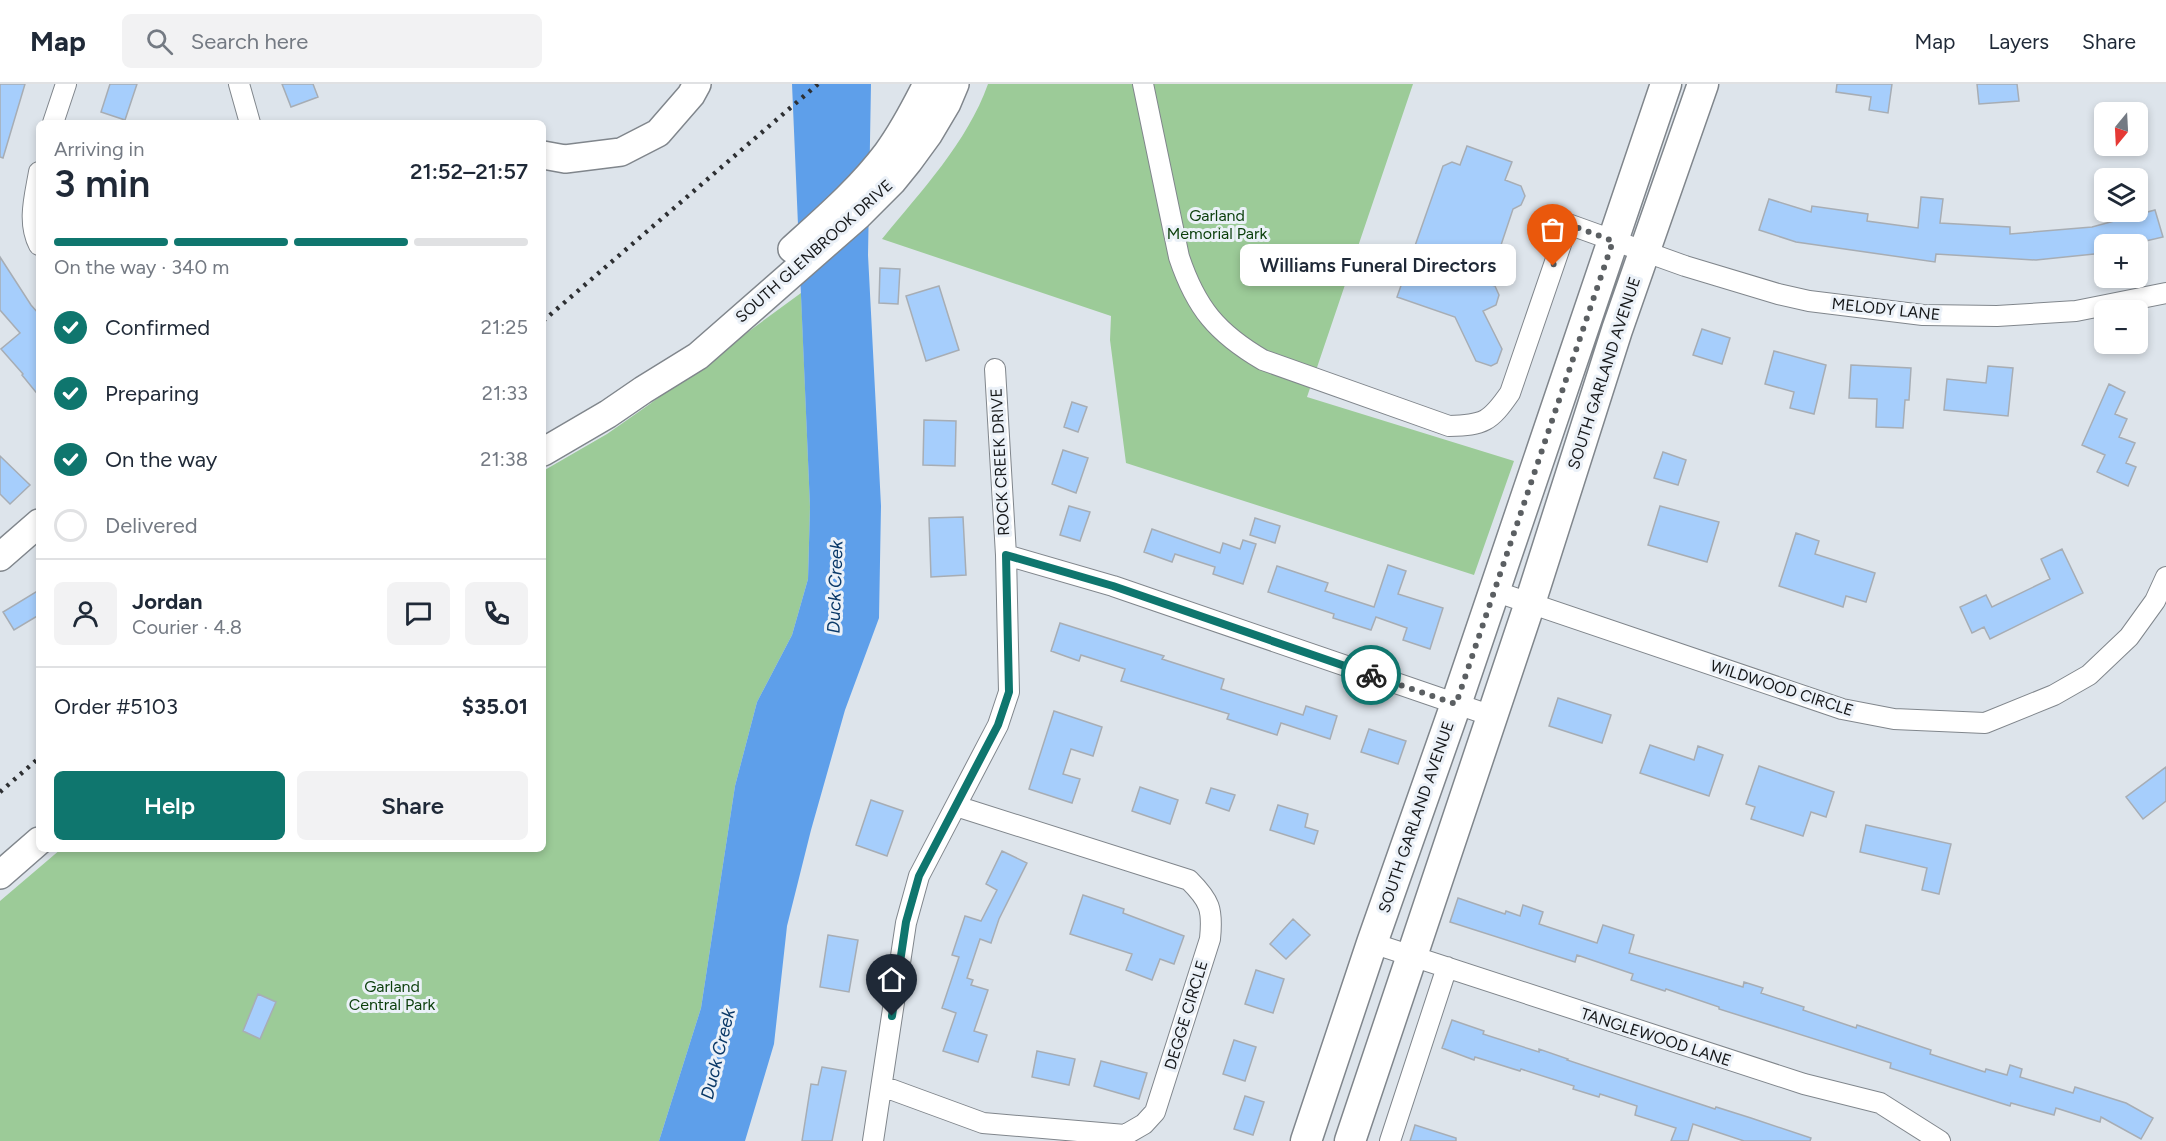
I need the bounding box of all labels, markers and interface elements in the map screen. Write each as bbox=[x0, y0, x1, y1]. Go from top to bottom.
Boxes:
search box bbox=[122, 14, 542, 68]
text: Map bbox=[30, 24, 86, 58]
icon: search bbox=[143, 25, 176, 58]
text: Search here bbox=[191, 28, 308, 55]
text: Map bbox=[1915, 29, 1955, 54]
text: Layers bbox=[1988, 29, 2049, 54]
text: Share bbox=[2082, 29, 2136, 54]
north arrow bbox=[2094, 102, 2148, 156]
map controls bbox=[2094, 102, 2148, 354]
text: Arriving in bbox=[54, 137, 144, 161]
text: 21:52–21:57 bbox=[410, 158, 528, 185]
text: 3 min bbox=[54, 160, 150, 207]
button: layers bbox=[2094, 168, 2148, 222]
street label: SOUTH GLENBROOK DRIVE bbox=[732, 175, 896, 327]
pin bbox=[1527, 204, 1578, 266]
park label: Garland Memorial Park bbox=[1167, 206, 1267, 243]
icon: bag bbox=[1536, 213, 1569, 246]
button: + bbox=[2094, 234, 2148, 288]
callout: Williams Funeral Directors bbox=[1241, 245, 1517, 287]
text: Williams Funeral Directors bbox=[1260, 253, 1496, 277]
text: On the way · 340 m bbox=[54, 255, 229, 279]
street label: SOUTH GARLAND AVENUE bbox=[1564, 274, 1644, 472]
street label: MELODY LANE bbox=[1831, 294, 1941, 324]
button: − bbox=[2094, 300, 2148, 354]
icon: check bbox=[54, 311, 87, 344]
text: Confirmed bbox=[105, 314, 210, 341]
text: 21:25 bbox=[481, 315, 528, 339]
icon: check bbox=[54, 377, 87, 410]
text: Preparing bbox=[105, 380, 199, 407]
text: 21:33 bbox=[482, 381, 528, 405]
street label: ROCK CREEK DRIVE bbox=[987, 388, 1013, 536]
icon: check bbox=[54, 443, 87, 476]
text: On the way bbox=[105, 446, 217, 473]
text: 21:38 bbox=[480, 447, 528, 471]
text: Delivered bbox=[105, 512, 198, 539]
water label: Duck Creek bbox=[822, 539, 848, 634]
button: person bbox=[54, 582, 117, 645]
button: chat bbox=[387, 582, 450, 645]
button: phone bbox=[465, 582, 528, 645]
text: Jordan bbox=[132, 588, 203, 615]
text: Courier · 4.8 bbox=[132, 615, 242, 639]
courier bbox=[1341, 645, 1401, 705]
street label: WILDWOOD CIRCLE bbox=[1708, 656, 1856, 720]
icon: bike bbox=[1355, 659, 1388, 692]
text: Order #5103 bbox=[54, 693, 178, 720]
text: $35.01 bbox=[462, 693, 528, 720]
street label: SOUTH GARLAND AVENUE bbox=[1374, 719, 1458, 915]
button: Help bbox=[54, 771, 285, 840]
button: Share bbox=[297, 771, 528, 840]
pin bbox=[866, 954, 917, 1016]
street label: DEGGE CIRCLE bbox=[1160, 958, 1212, 1072]
icon: home bbox=[875, 963, 908, 996]
park label: Garland Central Park bbox=[349, 977, 436, 1014]
street label: TANGLEWOOD LANE bbox=[1578, 1004, 1734, 1070]
water label: Duck Creek bbox=[696, 1005, 740, 1102]

